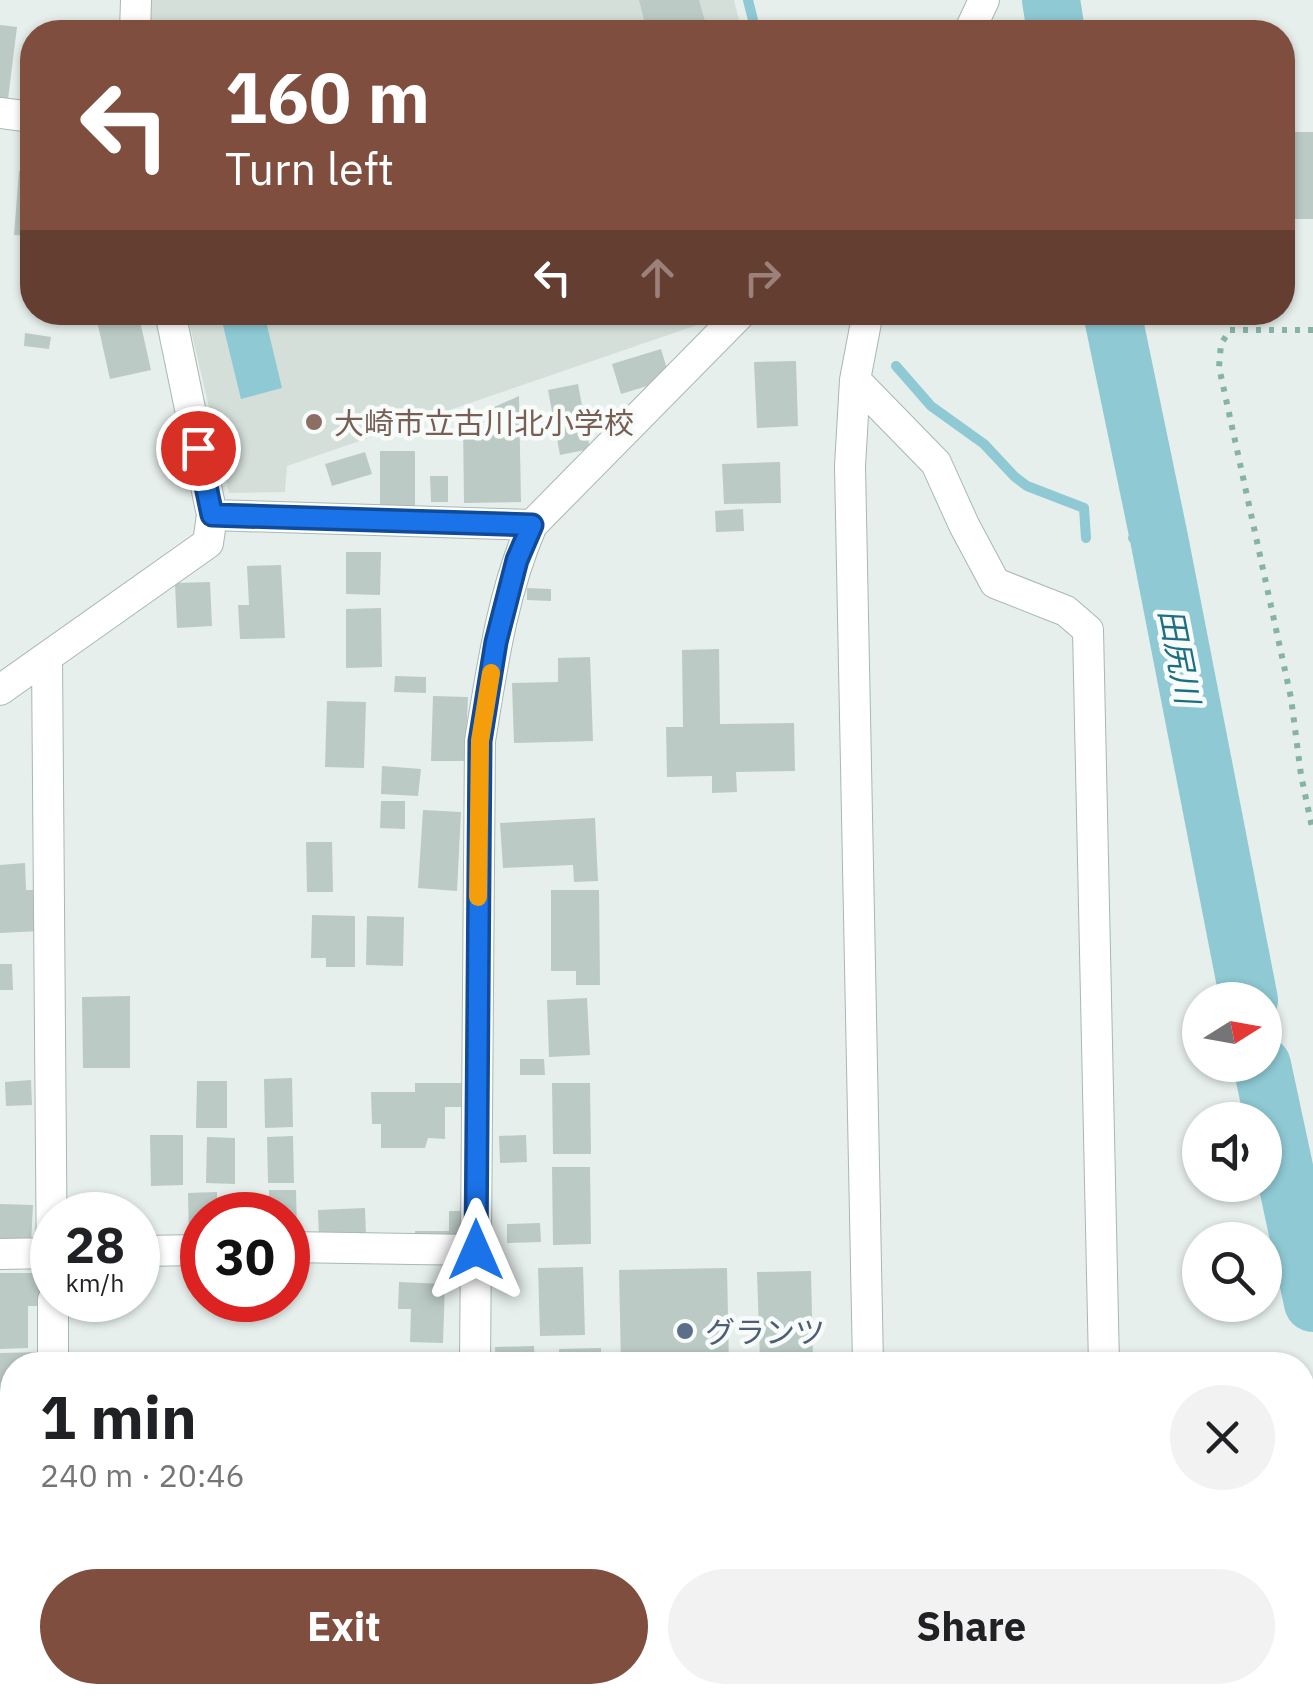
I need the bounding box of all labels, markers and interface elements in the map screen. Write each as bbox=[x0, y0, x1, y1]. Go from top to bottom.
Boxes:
text: 160 m bbox=[225, 51, 430, 142]
icon: left bbox=[60, 60, 190, 190]
text: Turn left bbox=[225, 139, 394, 197]
icon: left bbox=[525, 250, 580, 305]
icon: ahead bbox=[630, 250, 685, 305]
icon: right bbox=[735, 250, 790, 305]
place label: 大崎市立古川北小学校 bbox=[334, 403, 634, 442]
pin bbox=[156, 406, 241, 491]
marker: 大崎市立古川北小学校 bbox=[303, 411, 325, 433]
icon: arrive bbox=[171, 421, 226, 476]
water label: 田尻川 bbox=[1150, 605, 1210, 710]
north arrow bbox=[1182, 982, 1282, 1082]
map controls bbox=[1182, 982, 1282, 1322]
button: sound bbox=[1182, 1102, 1282, 1202]
speed limit sign: 30 bbox=[180, 1192, 310, 1322]
position arrow bbox=[424, 1198, 528, 1302]
text: 28 bbox=[65, 1212, 125, 1277]
button: search bbox=[1182, 1222, 1282, 1322]
text: km/h bbox=[66, 1266, 124, 1299]
place label: グランツ bbox=[705, 1312, 825, 1351]
marker: グランツ bbox=[674, 1320, 696, 1342]
text: 1 min bbox=[40, 1377, 197, 1456]
button: close bbox=[1170, 1385, 1275, 1490]
text: 240 m · 20:46 bbox=[40, 1454, 245, 1496]
button: Exit bbox=[40, 1569, 648, 1684]
button: Share bbox=[668, 1569, 1275, 1684]

